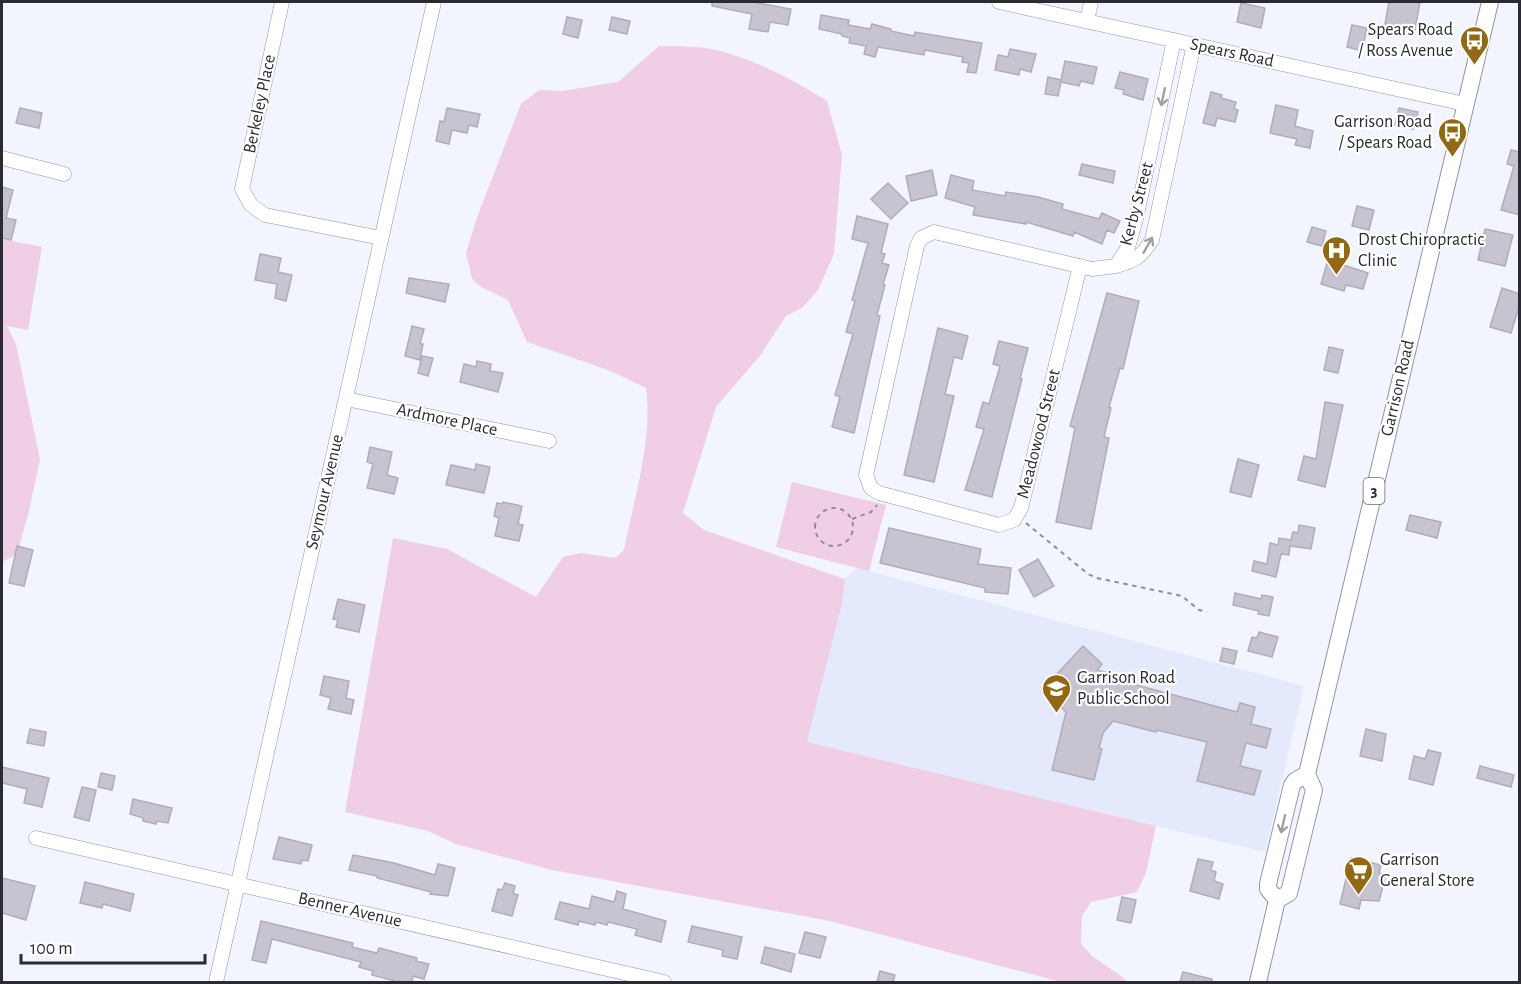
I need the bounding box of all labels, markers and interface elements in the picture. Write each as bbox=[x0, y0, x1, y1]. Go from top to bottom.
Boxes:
place label: Spears Road / Ross Avenue bbox=[1358, 21, 1453, 60]
bus stop icon: Spears Road / Ross Avenue bbox=[1458, 24, 1490, 66]
street label: Spears Road bbox=[1188, 35, 1276, 71]
street label: Berkeley Place bbox=[241, 53, 279, 155]
one-way arrow bbox=[1157, 87, 1168, 107]
place label: Garrison Road / Spears Road bbox=[1334, 113, 1432, 152]
bus stop icon: Garrison Road / Spears Road bbox=[1437, 116, 1469, 158]
street label: Kerby Street bbox=[1117, 160, 1157, 248]
place label: Drost Chiropractic Clinic bbox=[1358, 231, 1484, 270]
hospital icon: Drost Chiropractic Clinic bbox=[1321, 234, 1353, 276]
one-way arrow bbox=[1142, 237, 1154, 254]
street label: Garrison Road bbox=[1378, 338, 1418, 438]
street label: Meadowood Street bbox=[1014, 367, 1064, 500]
street label: Ardmore Place bbox=[395, 401, 499, 439]
street label: Seymour Avenue bbox=[303, 433, 347, 551]
road number: 3 bbox=[1364, 478, 1384, 504]
place label: Garrison Road Public School bbox=[1077, 669, 1175, 708]
school or university icon: Garrison Road Public School bbox=[1040, 672, 1072, 714]
one-way arrow bbox=[1276, 814, 1288, 833]
place label: Garrison General Store bbox=[1380, 851, 1474, 890]
supermarket icon: Garrison General Store bbox=[1343, 854, 1375, 896]
street label: Benner Avenue bbox=[296, 889, 404, 931]
scale bar bbox=[21, 927, 206, 965]
text: 100 m bbox=[30, 940, 73, 958]

